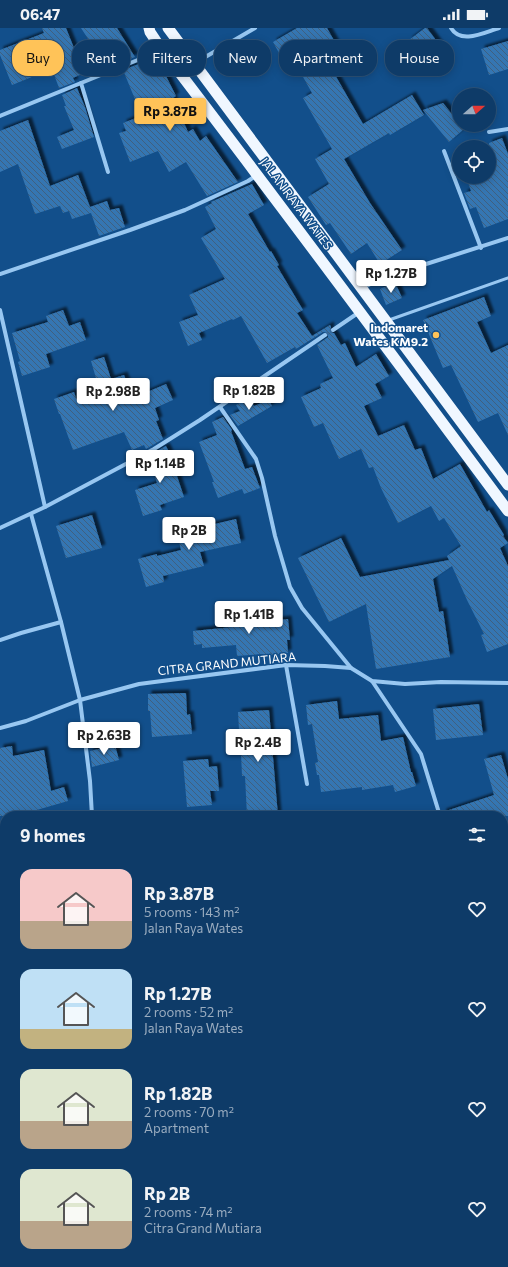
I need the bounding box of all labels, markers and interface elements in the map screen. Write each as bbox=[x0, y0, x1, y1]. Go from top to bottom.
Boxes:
text: 06:47 bbox=[20, 5, 60, 23]
chip: Buy bbox=[12, 40, 64, 76]
chip: Rent bbox=[72, 40, 130, 76]
chip: Filters bbox=[138, 40, 206, 76]
chip: New bbox=[214, 40, 271, 76]
chip: Apartment bbox=[279, 40, 377, 76]
chip: House bbox=[385, 40, 454, 76]
north arrow bbox=[452, 88, 496, 132]
map controls bbox=[452, 88, 496, 184]
pin: Rp 3.87B bbox=[129, 98, 211, 132]
text: Rp 3.87B bbox=[143, 103, 197, 119]
button: locate bbox=[452, 140, 496, 184]
street label: JALAN RAYA WATES bbox=[257, 155, 336, 253]
pin: Rp 1.27B bbox=[350, 260, 432, 294]
text: Rp 1.27B bbox=[365, 265, 417, 281]
place label: Indomaret Wates KM9.2 bbox=[353, 320, 428, 348]
marker: Indomaret Wates KM9.2 bbox=[431, 330, 441, 340]
pin: Rp 1.82B bbox=[208, 377, 290, 411]
pin: Rp 2.98B bbox=[72, 378, 154, 412]
text: Rp 1.82B bbox=[223, 382, 275, 398]
text: Rp 2.98B bbox=[86, 383, 140, 399]
pin: Rp 1.14B bbox=[119, 450, 201, 484]
text: Rp 1.14B bbox=[135, 455, 185, 471]
pin: Rp 2B bbox=[161, 517, 217, 551]
text: Rp 2B bbox=[171, 522, 207, 538]
pin: Rp 1.41B bbox=[208, 601, 290, 635]
text: Rp 1.41B bbox=[224, 606, 274, 622]
street label: CITRA GRAND MUTIARA bbox=[157, 649, 297, 677]
pin: Rp 2.63B bbox=[63, 722, 145, 756]
text: Rp 2.63B bbox=[77, 727, 131, 743]
pin: Rp 2.4B bbox=[221, 729, 295, 763]
text: Rp 2.4B bbox=[235, 734, 281, 750]
icon: filters bbox=[466, 824, 488, 846]
text: 9 homes bbox=[20, 825, 85, 846]
text: Rp 3.87B bbox=[144, 883, 214, 904]
icon: home bbox=[52, 885, 100, 933]
icon: heart bbox=[466, 898, 488, 920]
text: 5 rooms · 143 m² bbox=[144, 904, 240, 920]
text: Jalan Raya Wates bbox=[144, 920, 243, 936]
text: Rp 1.27B bbox=[144, 983, 211, 1004]
icon: home bbox=[52, 985, 100, 1033]
icon: heart bbox=[466, 998, 488, 1020]
text: 2 rooms · 52 m² bbox=[144, 1004, 233, 1020]
text: Jalan Raya Wates bbox=[144, 1020, 243, 1036]
text: Rp 1.82B bbox=[144, 1083, 212, 1104]
icon: home bbox=[52, 1085, 100, 1133]
icon: heart bbox=[466, 1098, 488, 1120]
text: 2 rooms · 70 m² bbox=[144, 1104, 234, 1120]
text: Apartment bbox=[144, 1120, 209, 1136]
text: Rp 2B bbox=[144, 1183, 190, 1204]
icon: home bbox=[52, 1185, 100, 1233]
icon: heart bbox=[466, 1198, 488, 1220]
text: 2 rooms · 74 m² bbox=[144, 1204, 232, 1220]
text: Citra Grand Mutiara bbox=[144, 1220, 262, 1236]

